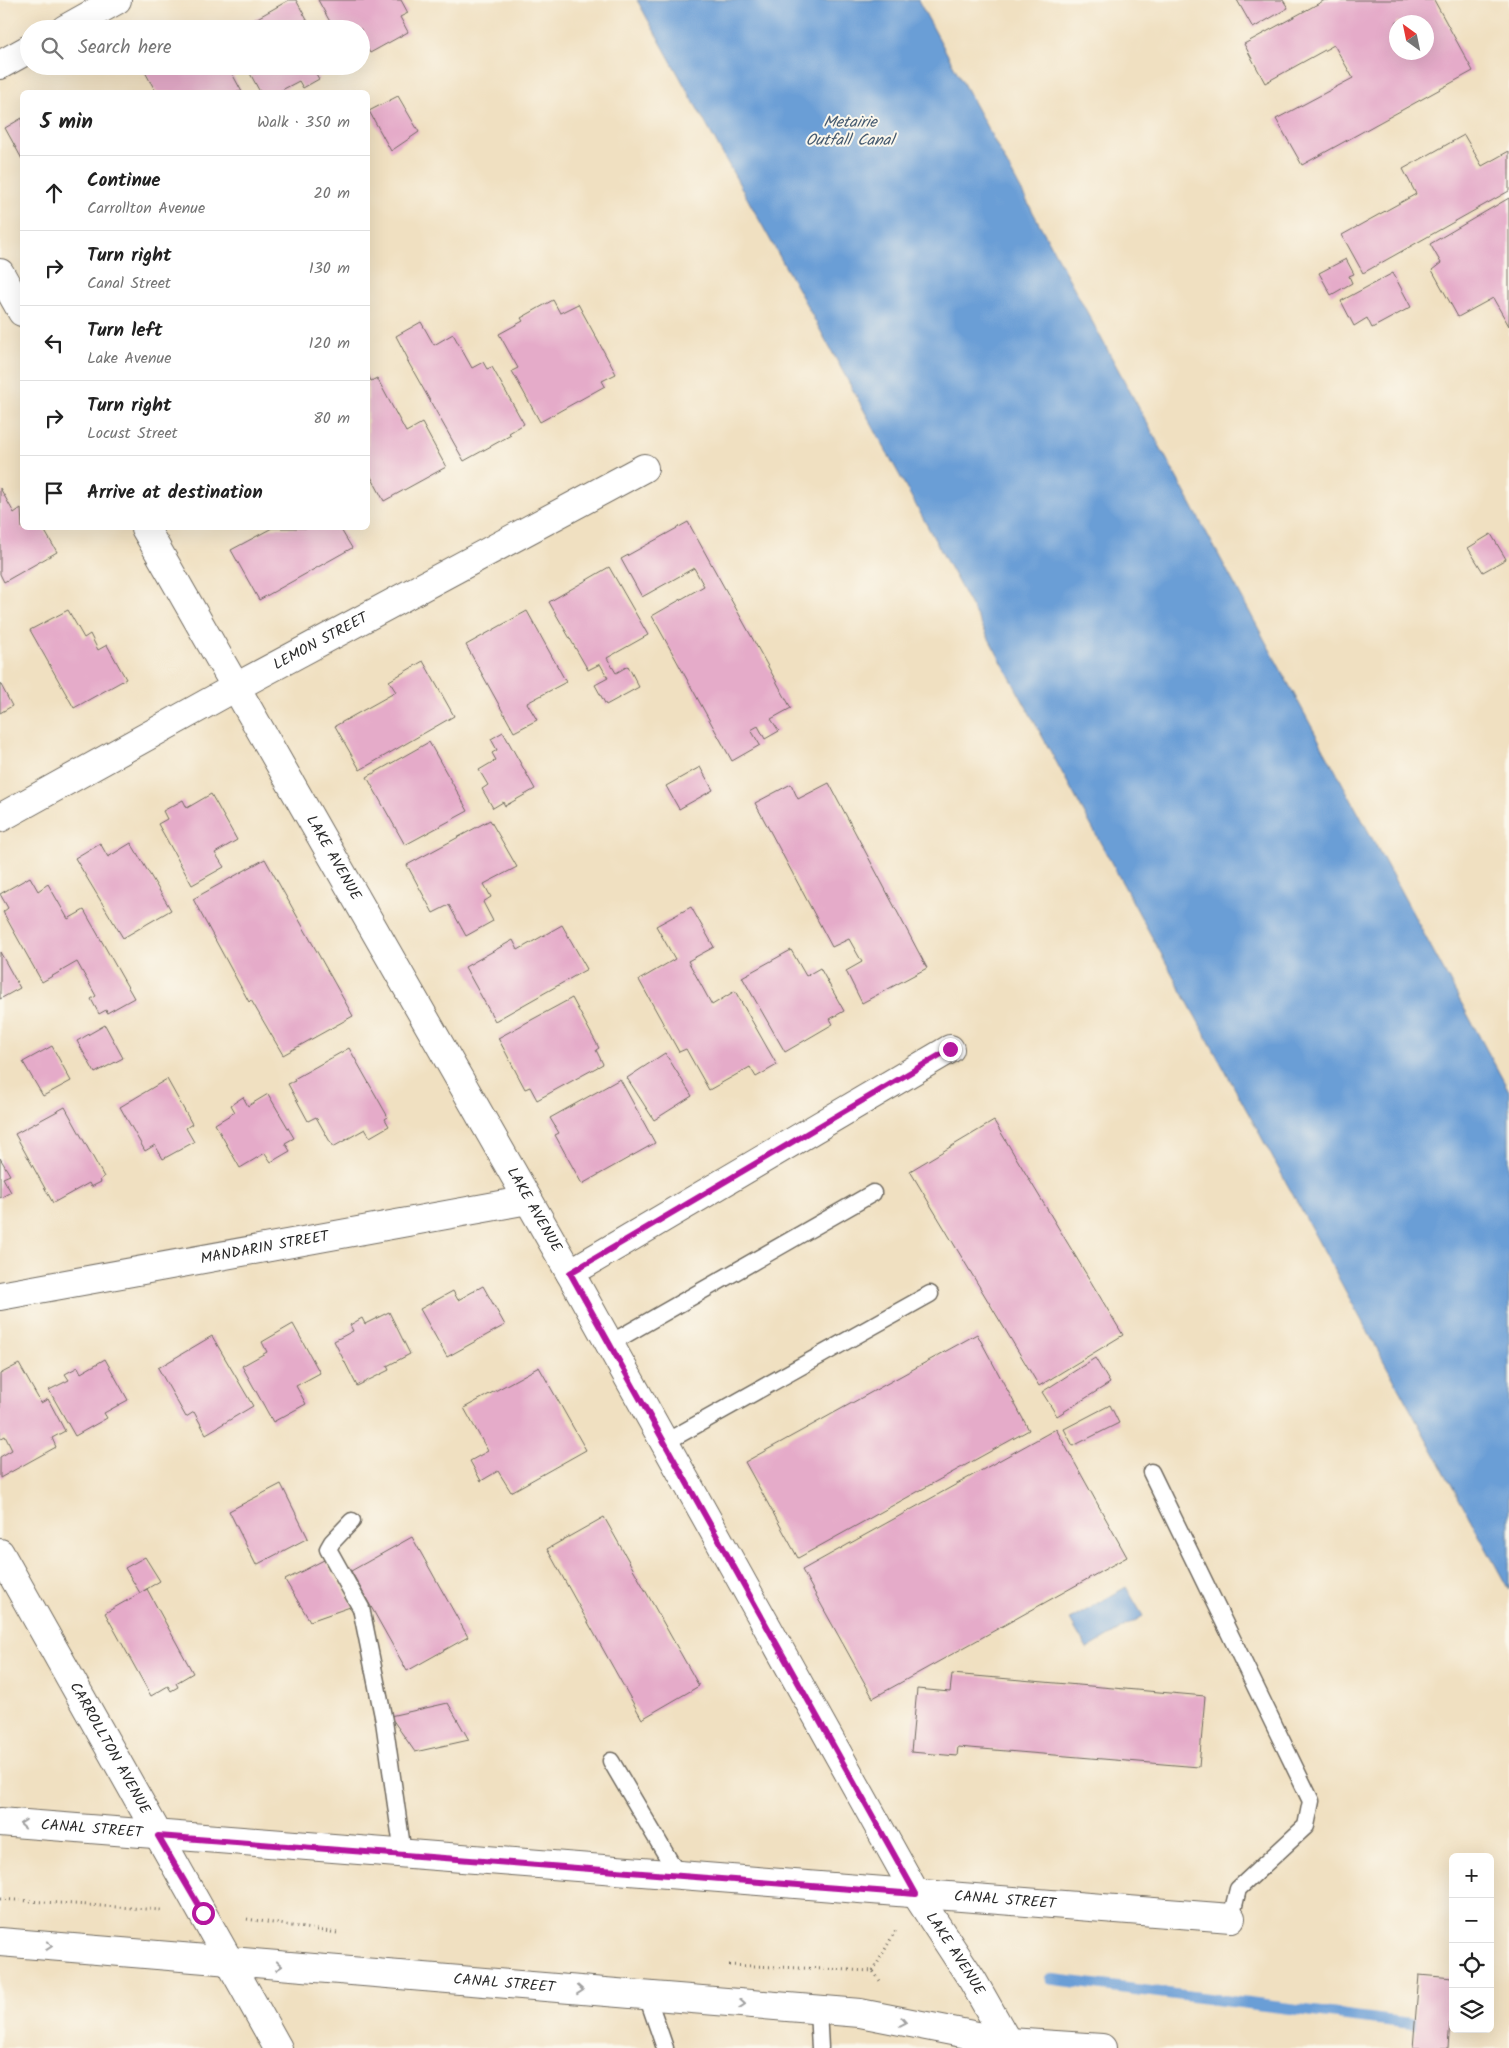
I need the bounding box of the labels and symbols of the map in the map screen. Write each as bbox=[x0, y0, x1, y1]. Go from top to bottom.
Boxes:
north arrow bbox=[1389, 15, 1434, 60]
water label: Metairie Outfall Canal bbox=[806, 110, 897, 153]
street label: LEMON STREET bbox=[269, 605, 374, 677]
street label: LAKE AVENUE bbox=[299, 811, 368, 906]
route end bbox=[939, 1038, 962, 1061]
street label: LAKE AVENUE bbox=[500, 1163, 568, 1258]
street label: MANDARIN STREET bbox=[199, 1224, 333, 1271]
street label: CARROLLTON AVENUE bbox=[63, 1678, 157, 1820]
street label: CANAL STREET bbox=[40, 1813, 145, 1845]
one-way arrow bbox=[18, 1819, 26, 1830]
street label: CANAL STREET bbox=[953, 1884, 1059, 1916]
route start bbox=[192, 1902, 215, 1925]
street label: LAKE AVENUE bbox=[919, 1908, 991, 2001]
one-way arrow bbox=[45, 1940, 53, 1951]
one-way arrow bbox=[275, 1960, 283, 1971]
street label: CANAL STREET bbox=[452, 1967, 558, 2000]
one-way arrow bbox=[576, 1985, 584, 1996]
one-way arrow bbox=[738, 1998, 746, 2009]
one-way arrow bbox=[899, 2016, 908, 2027]

